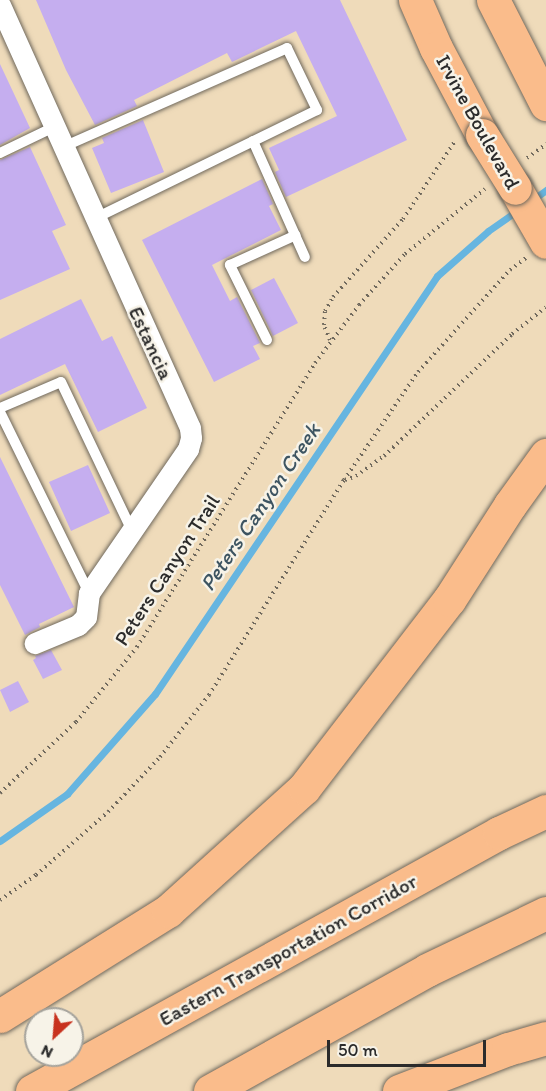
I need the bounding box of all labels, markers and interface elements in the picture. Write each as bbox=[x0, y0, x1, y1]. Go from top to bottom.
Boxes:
street label: Irvine Boulevard bbox=[431, 50, 525, 194]
street label: Estancia bbox=[123, 302, 179, 384]
water label: Peters Canyon Creek bbox=[194, 418, 326, 596]
street label: Peters Canyon Trail bbox=[109, 489, 225, 651]
street label: Eastern Transportation Corridor bbox=[155, 869, 421, 1031]
north arrow bbox=[24, 1007, 84, 1067]
scale bar bbox=[330, 1028, 489, 1066]
text: 50 m bbox=[338, 1039, 378, 1061]
text: N bbox=[38, 1041, 56, 1063]

